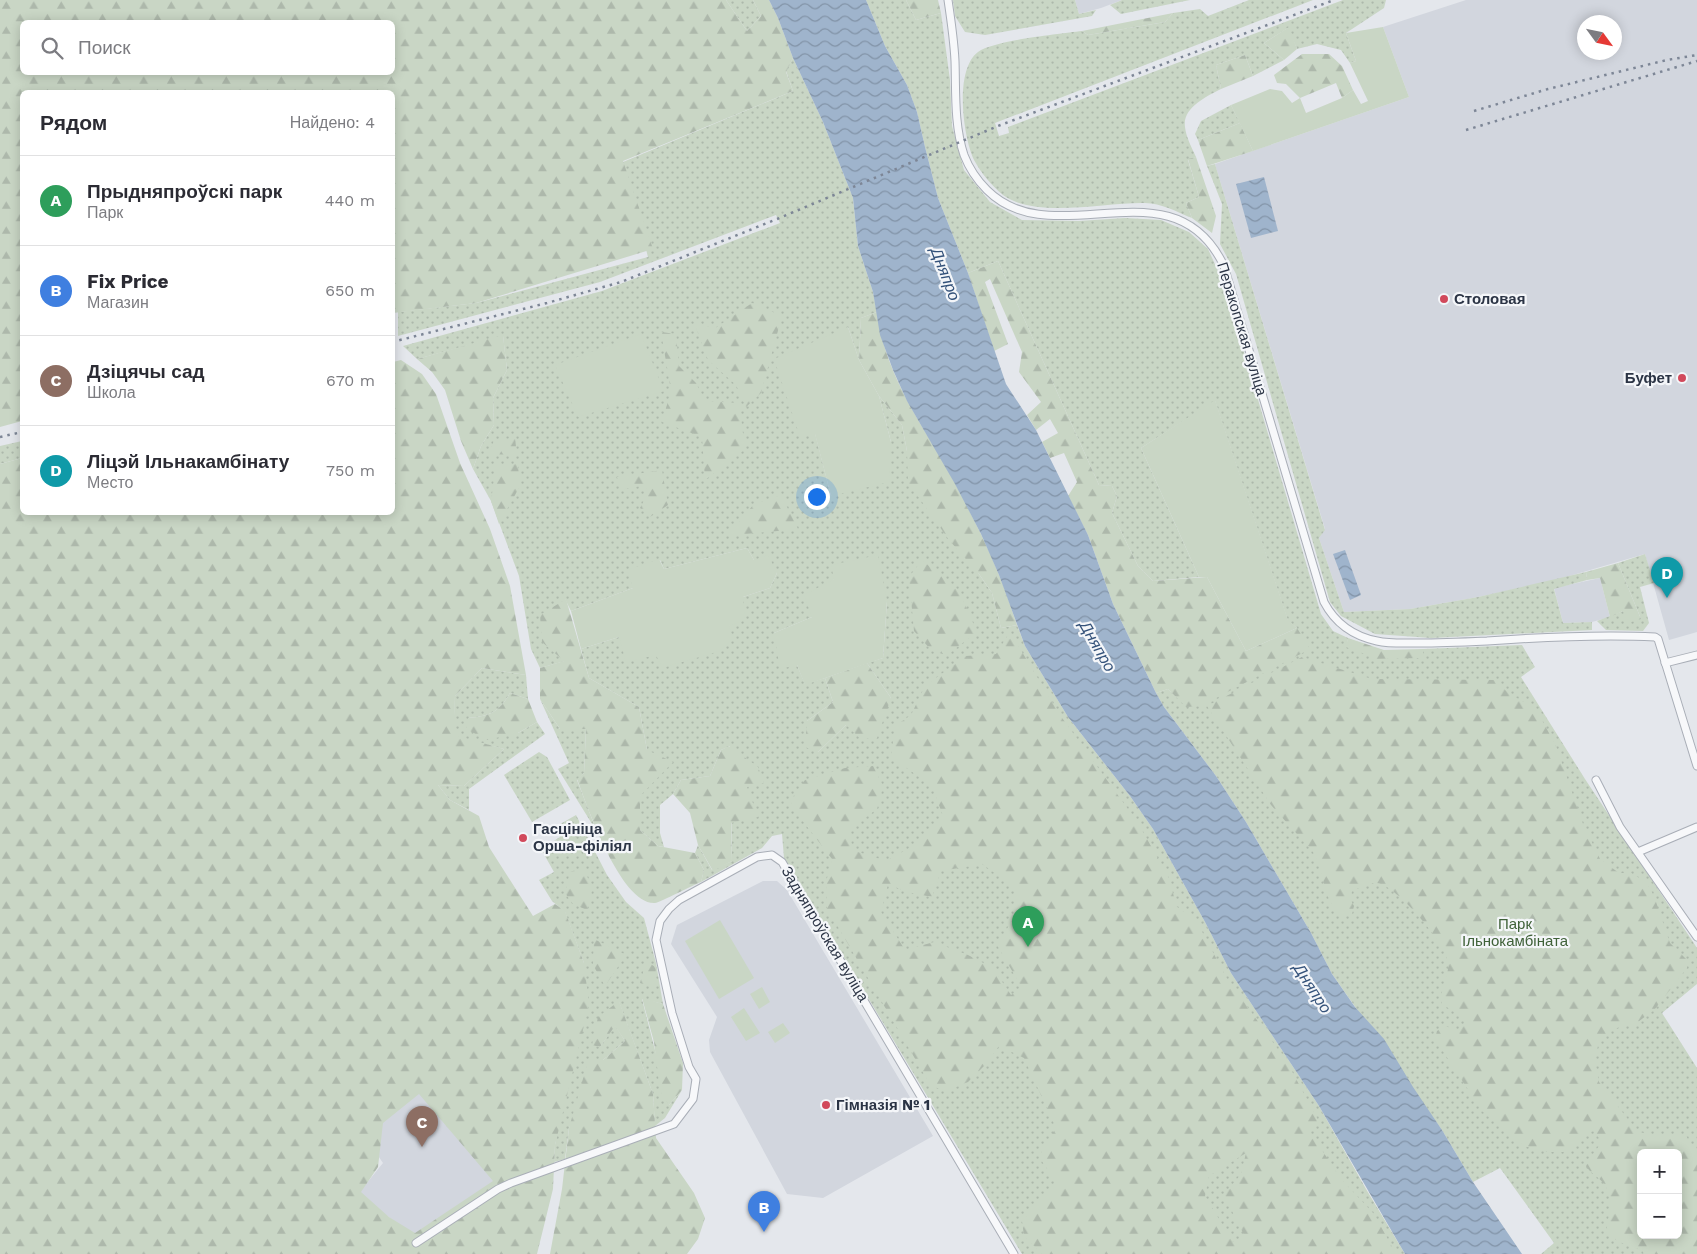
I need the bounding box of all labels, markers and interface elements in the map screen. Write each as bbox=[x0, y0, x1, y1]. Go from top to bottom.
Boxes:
north arrow bbox=[1577, 15, 1622, 60]
search box bbox=[20, 20, 395, 75]
icon: search bbox=[38, 34, 66, 62]
text: Поиск bbox=[78, 36, 131, 59]
text: Рядом bbox=[40, 110, 107, 135]
text: Найдено: 4 bbox=[290, 113, 375, 132]
text: Прыдняпроўскі парк bbox=[87, 180, 282, 203]
text: A bbox=[51, 191, 61, 210]
text: 440 m bbox=[325, 191, 375, 210]
text: Парк bbox=[87, 203, 123, 222]
water label: Дняпро bbox=[926, 243, 964, 303]
street label: Перакопская вуліца bbox=[1213, 260, 1271, 399]
text: Fix Price bbox=[87, 270, 169, 293]
text: B bbox=[51, 281, 61, 300]
text: 650 m bbox=[325, 281, 375, 300]
place label: Столовая bbox=[1454, 290, 1525, 308]
text: Магазин bbox=[87, 293, 149, 312]
marker: Столовая bbox=[1438, 293, 1450, 305]
text: Дзіцячы сад bbox=[87, 360, 205, 383]
place label: Буфет bbox=[1625, 369, 1672, 387]
text: C bbox=[51, 371, 61, 390]
text: 670 m bbox=[326, 371, 375, 390]
marker: Буфет bbox=[1676, 372, 1688, 384]
text: Школа bbox=[87, 383, 136, 402]
text: Ліцэй Ільнакамбінату bbox=[87, 450, 289, 473]
text: D bbox=[50, 461, 62, 480]
text: 750 m bbox=[326, 461, 375, 480]
text: Место bbox=[87, 473, 133, 492]
your location bbox=[804, 484, 830, 510]
pin: D bbox=[1651, 557, 1683, 598]
water label: Дняпро bbox=[1075, 616, 1120, 675]
place label: Гасцініца Орша-філіял bbox=[533, 820, 632, 855]
marker: Гасцініца Орша-філіял bbox=[517, 832, 529, 844]
street label: Задняпроўская вуліца bbox=[777, 863, 873, 1005]
pin: A bbox=[1012, 906, 1044, 947]
park label: Парк Ільнокамбіната bbox=[1462, 915, 1569, 950]
water label: Дняпро bbox=[1288, 958, 1336, 1017]
place label: Гімназія № 1 bbox=[836, 1096, 930, 1114]
marker: Гімназія № 1 bbox=[820, 1099, 832, 1111]
pin: C bbox=[406, 1106, 438, 1147]
map controls bbox=[1637, 1149, 1682, 1239]
button: + bbox=[1637, 1149, 1682, 1194]
pin: B bbox=[748, 1191, 780, 1232]
button: − bbox=[1637, 1194, 1682, 1239]

